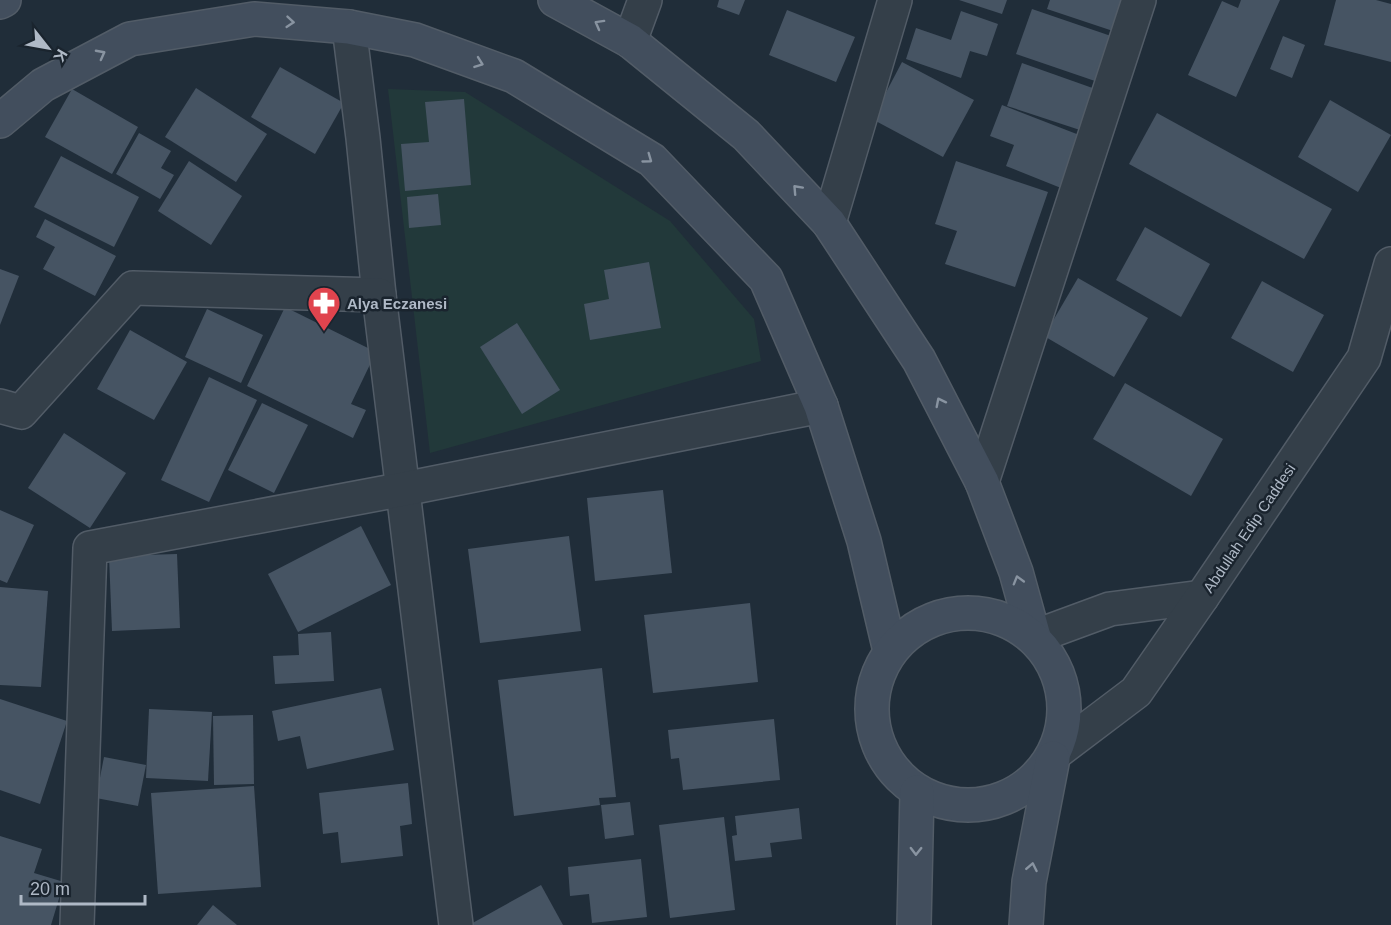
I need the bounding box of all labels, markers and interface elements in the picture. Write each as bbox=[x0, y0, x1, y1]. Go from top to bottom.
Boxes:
one-way arrow bbox=[285, 15, 294, 28]
north arrow bbox=[18, 18, 78, 78]
one-way arrow bbox=[595, 20, 606, 31]
text: K bbox=[50, 46, 71, 65]
one-way arrow bbox=[94, 50, 105, 61]
one-way arrow bbox=[473, 56, 484, 69]
one-way arrow bbox=[642, 152, 653, 163]
one-way arrow bbox=[793, 185, 804, 195]
pharmacy icon: Alya Eczanesi bbox=[306, 285, 342, 332]
place label: Alya Eczanesi bbox=[347, 295, 447, 312]
one-way arrow bbox=[936, 397, 948, 408]
street label: Abdullah Edip Caddesi bbox=[1200, 460, 1298, 596]
one-way arrow bbox=[1013, 575, 1026, 585]
one-way arrow bbox=[910, 846, 922, 855]
one-way arrow bbox=[1025, 862, 1038, 872]
scale bar bbox=[21, 868, 146, 906]
text: 20 m bbox=[30, 879, 70, 899]

